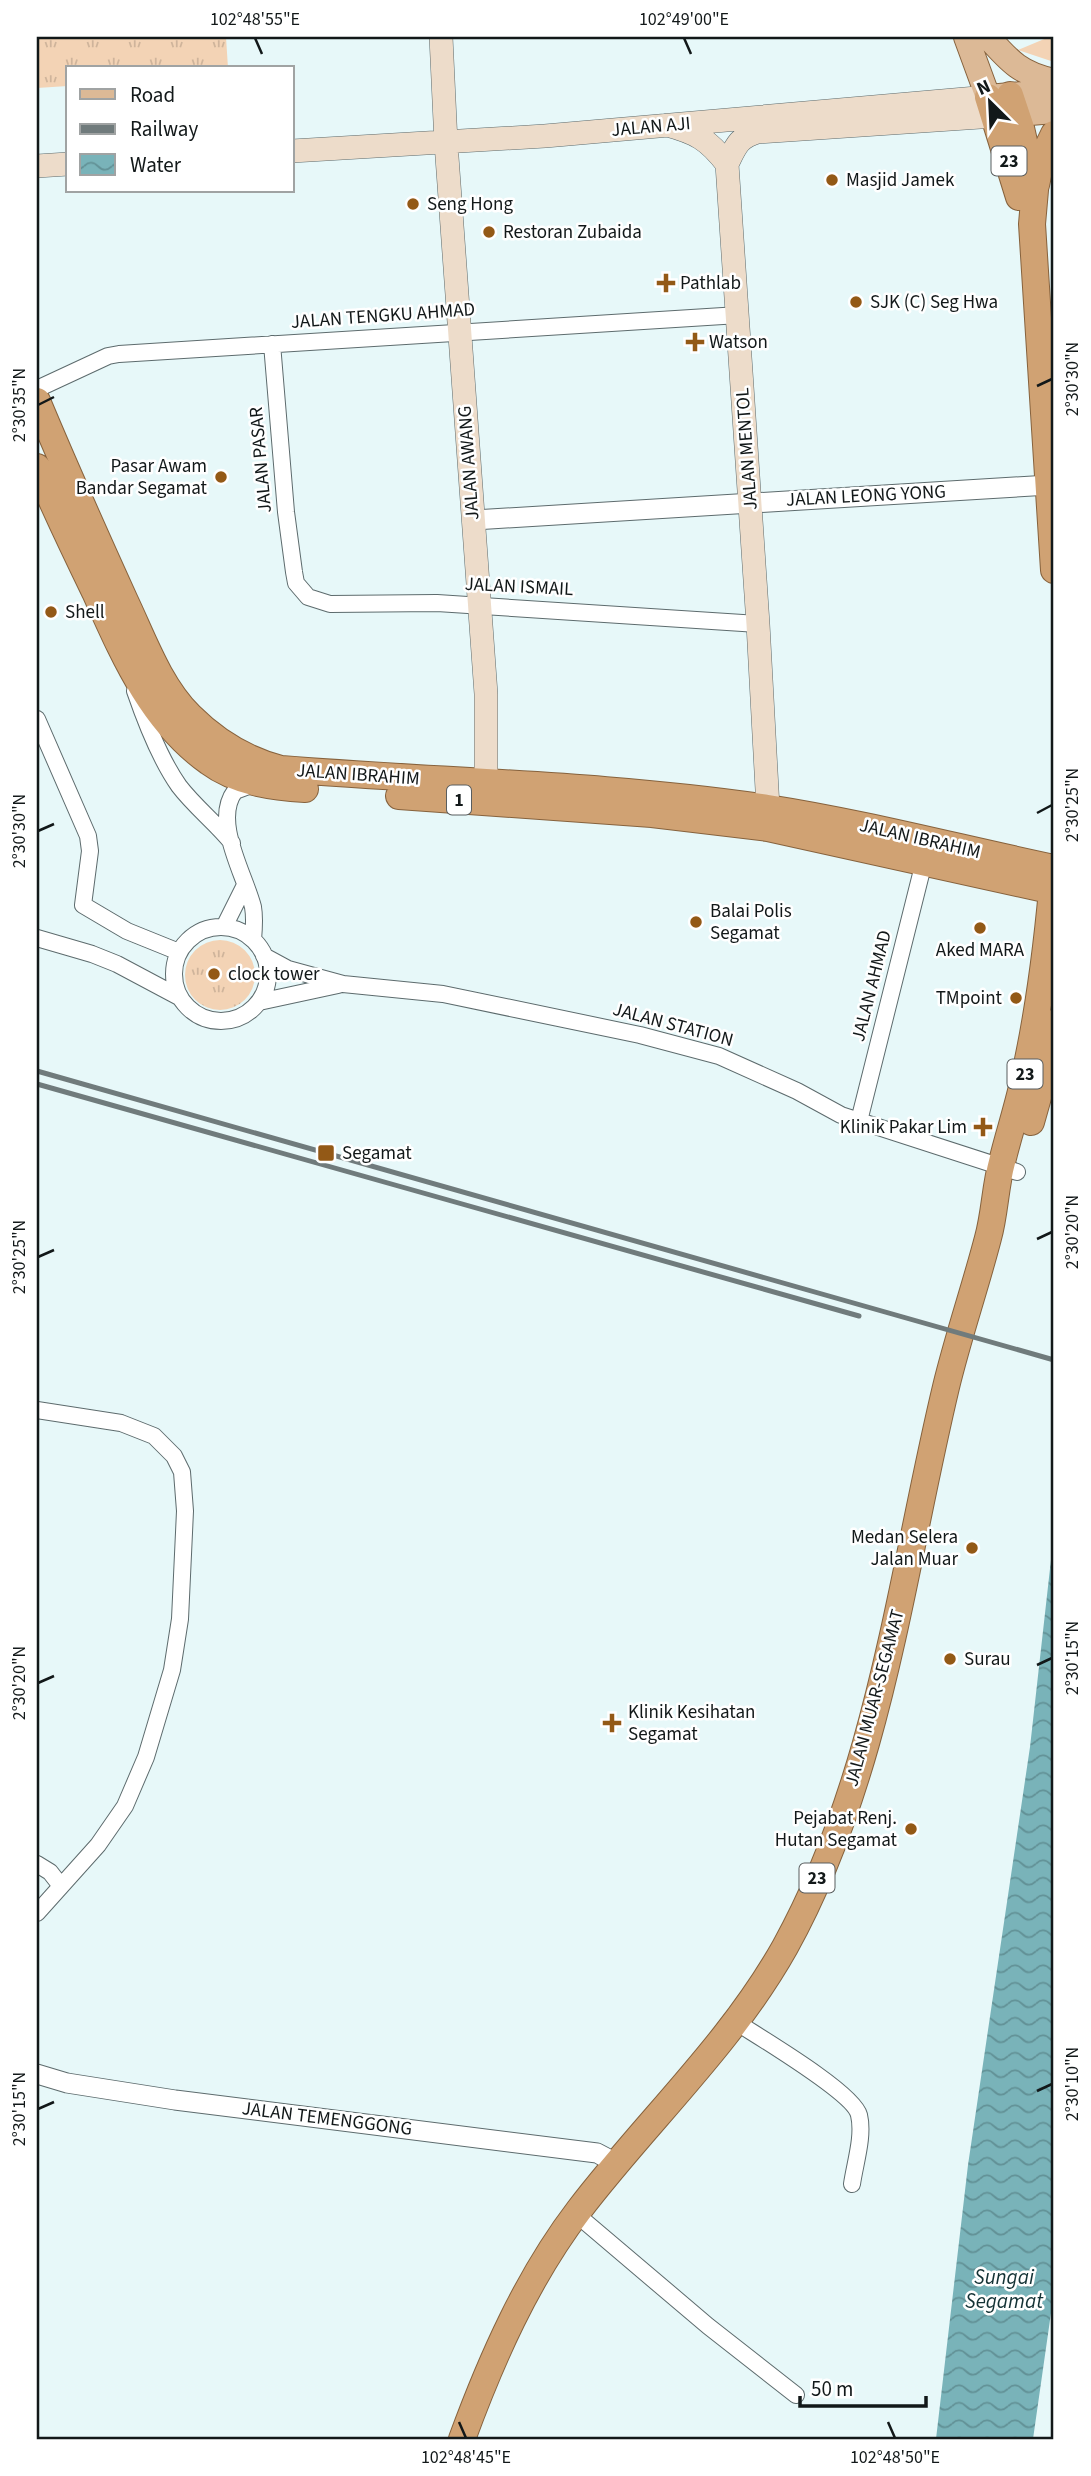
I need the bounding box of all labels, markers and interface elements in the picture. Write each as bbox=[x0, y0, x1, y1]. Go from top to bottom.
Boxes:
text: 102°48'55"E bbox=[210, 7, 300, 32]
text: 102°49'00"E bbox=[639, 7, 729, 32]
legend bbox=[66, 66, 294, 192]
north arrow bbox=[954, 66, 1024, 136]
text: N bbox=[972, 73, 995, 103]
text: Road bbox=[130, 80, 175, 110]
street label: JALAN AJI bbox=[610, 110, 692, 144]
text: Railway bbox=[130, 114, 198, 144]
road number: 23 bbox=[992, 146, 1026, 176]
text: Water bbox=[130, 150, 182, 180]
place label: Masjid Jamek bbox=[846, 167, 955, 194]
marker: Masjid Jamek bbox=[824, 172, 840, 188]
place label: Seng Hong bbox=[427, 191, 513, 218]
marker: Seng Hong bbox=[405, 196, 421, 212]
place label: Restoran Zubaida bbox=[503, 219, 642, 246]
marker: Restoran Zubaida bbox=[481, 224, 497, 240]
place label: Pathlab bbox=[680, 270, 741, 297]
marker: Pathlab bbox=[658, 275, 674, 291]
place label: SJK (C) Seg Hwa bbox=[870, 289, 998, 316]
marker: SJK (C) Seg Hwa bbox=[848, 294, 864, 310]
street label: JALAN TENGKU AHMAD bbox=[290, 296, 476, 336]
place label: Watson bbox=[709, 329, 768, 356]
marker: Watson bbox=[687, 334, 703, 350]
text: 2°30'30"N bbox=[1060, 342, 1085, 416]
text: 2°30'35"N bbox=[7, 368, 32, 442]
street label: JALAN MENTOL bbox=[729, 387, 765, 511]
street label: JALAN AWANG bbox=[452, 405, 486, 521]
street label: JALAN PASAR bbox=[243, 406, 279, 514]
place label: Pasar Awam Bandar Segamat bbox=[76, 453, 208, 502]
marker: Pasar Awam Bandar Segamat bbox=[213, 469, 229, 485]
street label: JALAN LEONG YONG bbox=[785, 478, 947, 514]
street label: JALAN ISMAIL bbox=[464, 571, 574, 603]
place label: Shell bbox=[65, 599, 105, 626]
marker: Shell bbox=[43, 604, 59, 620]
street label: JALAN IBRAHIM bbox=[295, 757, 421, 793]
text: 2°30'25"N bbox=[1060, 768, 1085, 842]
road number: 1 bbox=[447, 786, 471, 814]
text: 2°30'30"N bbox=[7, 794, 32, 868]
street label: JALAN IBRAHIM bbox=[857, 812, 983, 866]
place label: Balai Polis Segamat bbox=[710, 898, 792, 947]
marker: Balai Polis Segamat bbox=[688, 914, 704, 930]
marker: Aked MARA bbox=[972, 920, 988, 936]
street label: JALAN AHMAD bbox=[845, 928, 899, 1044]
place label: Aked MARA bbox=[936, 937, 1025, 964]
place label: clock tower bbox=[228, 961, 320, 988]
marker: clock tower bbox=[206, 966, 222, 982]
place label: TMpoint bbox=[936, 985, 1003, 1012]
marker: TMpoint bbox=[1008, 990, 1024, 1006]
street label: JALAN STATION bbox=[610, 996, 736, 1054]
road number: 23 bbox=[1007, 1059, 1042, 1088]
place label: Klinik Pakar Lim bbox=[840, 1114, 967, 1141]
marker: Klinik Pakar Lim bbox=[973, 1117, 993, 1137]
place label: Segamat bbox=[342, 1140, 412, 1167]
marker: Segamat bbox=[316, 1143, 336, 1163]
text: 2°30'20"N bbox=[1060, 1195, 1085, 1269]
text: 2°30'25"N bbox=[7, 1220, 32, 1294]
place label: Medan Selera Jalan Muar bbox=[851, 1524, 958, 1573]
marker: Medan Selera Jalan Muar bbox=[964, 1540, 980, 1556]
street label: JALAN MUAR-SEGAMAT bbox=[838, 1606, 912, 1790]
text: 2°30'15"N bbox=[1060, 1621, 1085, 1695]
text: 2°30'20"N bbox=[7, 1646, 32, 1720]
place label: Surau bbox=[964, 1646, 1011, 1673]
marker: Surau bbox=[942, 1651, 958, 1667]
place label: Klinik Kesihatan Segamat bbox=[628, 1699, 755, 1748]
marker: Klinik Kesihatan Segamat bbox=[602, 1713, 622, 1733]
place label: Pejabat Renj. Hutan Segamat bbox=[775, 1805, 898, 1854]
marker: Pejabat Renj. Hutan Segamat bbox=[903, 1821, 919, 1837]
road number: 23 bbox=[800, 1864, 834, 1892]
text: 2°30'10"N bbox=[1060, 2047, 1085, 2121]
text: 2°30'15"N bbox=[7, 2072, 32, 2146]
street label: JALAN TEMENGGONG bbox=[240, 2095, 414, 2143]
water label: Sungai Segamat bbox=[965, 2262, 1044, 2316]
scale bar bbox=[800, 2364, 926, 2408]
text: 50 m bbox=[811, 2374, 853, 2404]
text: 102°48'45"E bbox=[421, 2445, 511, 2470]
text: 102°48'50"E bbox=[850, 2445, 940, 2470]

